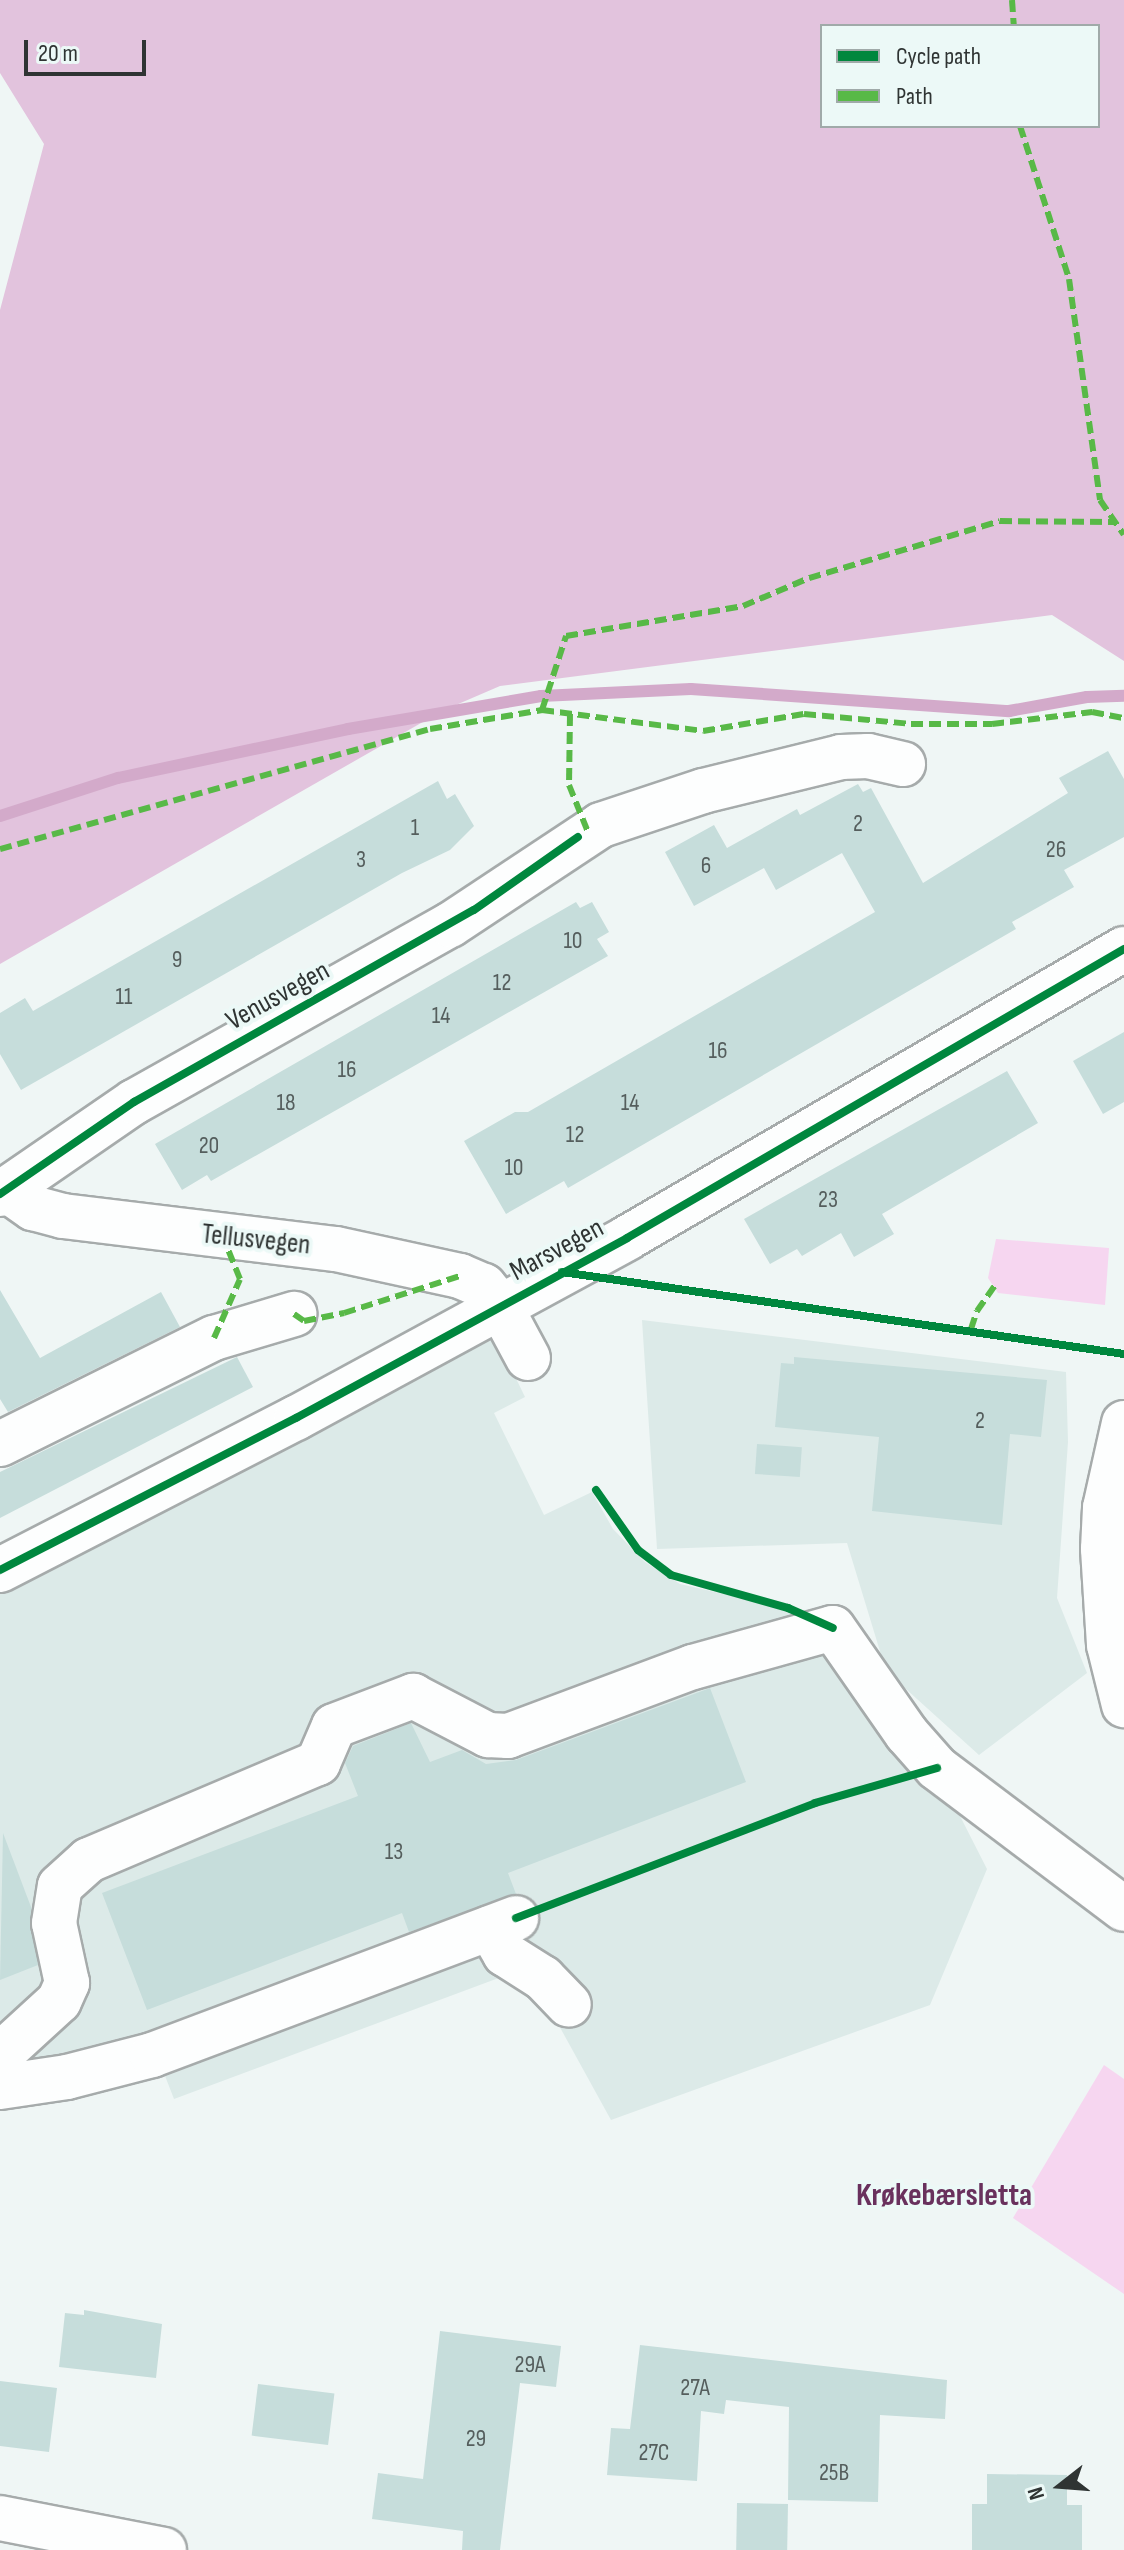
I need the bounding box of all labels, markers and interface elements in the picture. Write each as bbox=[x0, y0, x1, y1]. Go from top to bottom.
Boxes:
scale bar bbox=[28, 24, 150, 74]
legend bbox=[820, 24, 1100, 128]
text: 20 m bbox=[38, 39, 78, 68]
text: Cycle path bbox=[896, 42, 981, 71]
text: Path bbox=[896, 82, 933, 111]
house number: 2 bbox=[853, 810, 863, 838]
house number: 1 bbox=[411, 814, 419, 842]
house number: 26 bbox=[1046, 836, 1066, 864]
house number: 3 bbox=[356, 846, 366, 874]
house number: 6 bbox=[701, 852, 711, 880]
house number: 10 bbox=[563, 927, 583, 955]
house number: 9 bbox=[172, 946, 182, 974]
street label: Venusvegen bbox=[221, 954, 335, 1038]
house number: 12 bbox=[493, 969, 511, 997]
house number: 11 bbox=[116, 983, 132, 1011]
house number: 14 bbox=[432, 1002, 450, 1030]
house number: 16 bbox=[709, 1037, 727, 1065]
house number: 16 bbox=[338, 1056, 356, 1084]
house number: 18 bbox=[277, 1089, 295, 1117]
house number: 14 bbox=[621, 1089, 639, 1117]
house number: 12 bbox=[566, 1121, 584, 1149]
house number: 20 bbox=[199, 1132, 219, 1160]
house number: 10 bbox=[504, 1154, 524, 1182]
house number: 23 bbox=[818, 1186, 838, 1214]
street label: Marsvegen bbox=[504, 1211, 610, 1289]
street label: Tellusvegen bbox=[200, 1218, 312, 1262]
house number: 2 bbox=[975, 1407, 985, 1435]
house number: 13 bbox=[385, 1838, 403, 1866]
district label: Krøkebærsletta bbox=[856, 2177, 1032, 2215]
house number: 29A bbox=[515, 2351, 545, 2379]
house number: 27A bbox=[680, 2374, 710, 2402]
house number: 29 bbox=[466, 2425, 486, 2453]
house number: 27C bbox=[639, 2439, 669, 2467]
north arrow bbox=[1020, 2446, 1100, 2526]
house number: 25B bbox=[819, 2459, 849, 2487]
text: N bbox=[1022, 2484, 1051, 2503]

